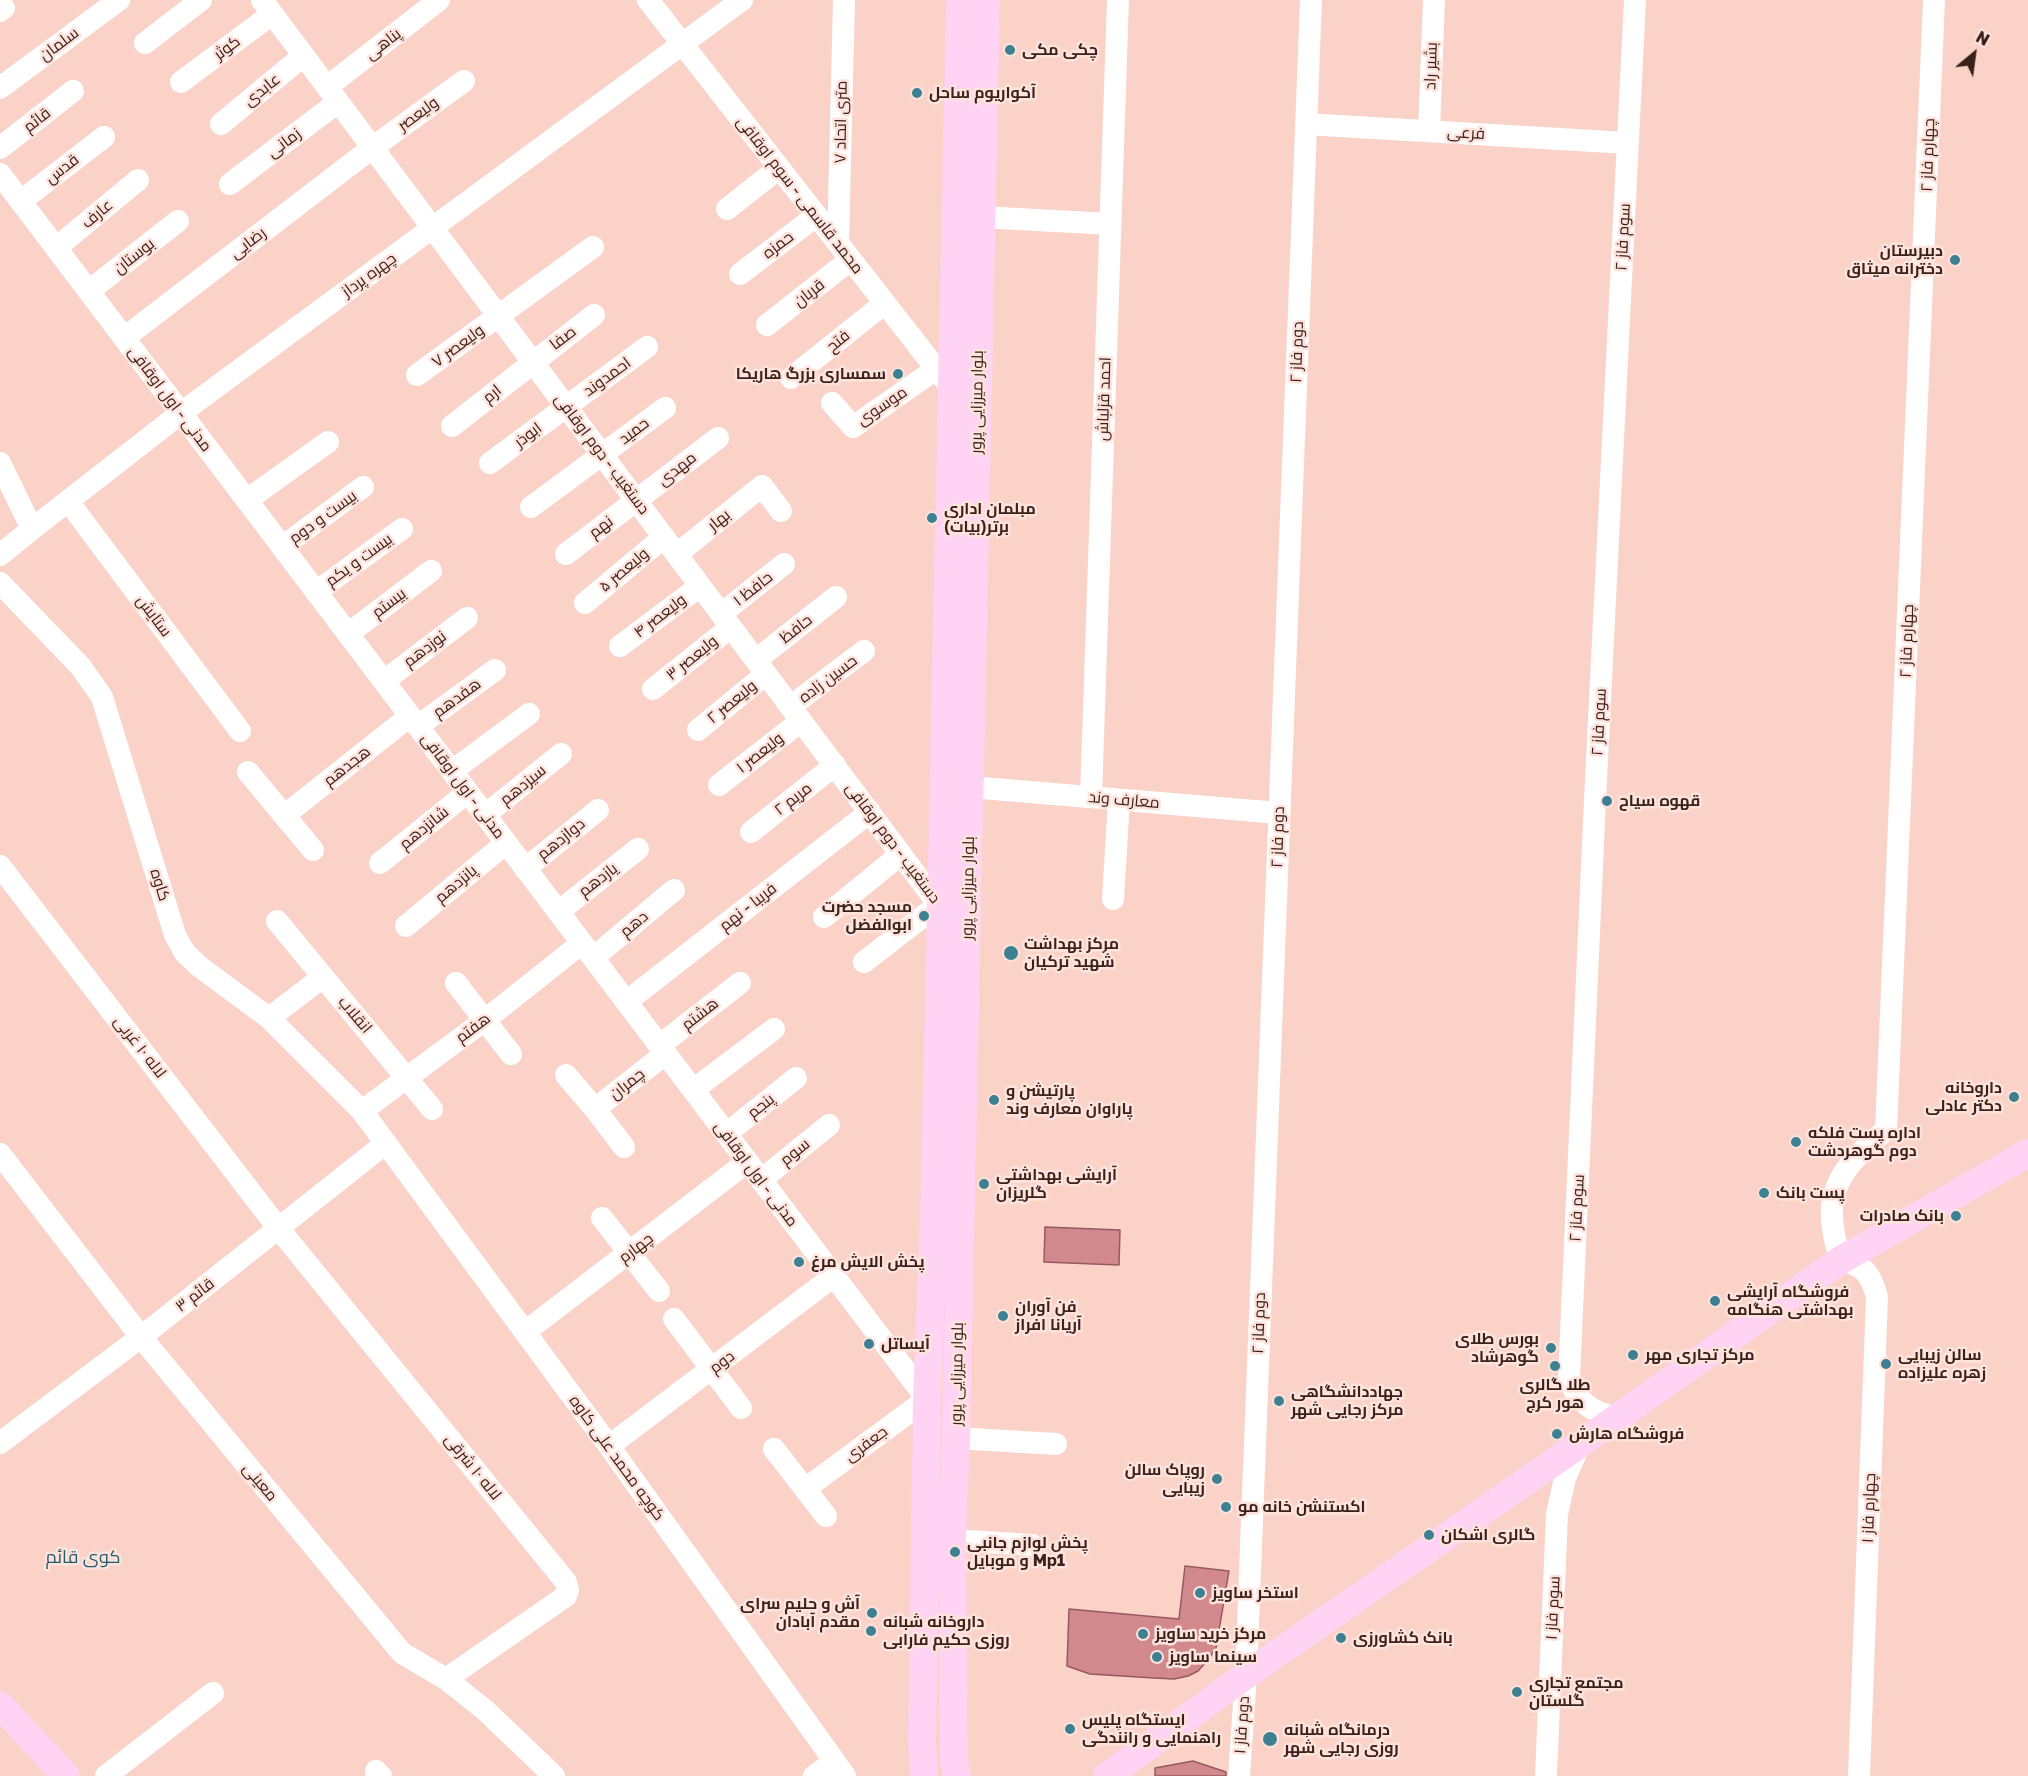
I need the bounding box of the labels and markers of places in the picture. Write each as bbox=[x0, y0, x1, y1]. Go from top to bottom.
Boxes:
place label: چکی مکی bbox=[1022, 40, 1098, 60]
marker: چکی مکی bbox=[1003, 43, 1017, 57]
place label: آکواریوم ساحل bbox=[929, 83, 1036, 103]
marker: آکواریوم ساحل bbox=[910, 86, 924, 100]
place label: دبیرستان دخترانه میثاق bbox=[1846, 241, 1943, 279]
marker: دبیرستان دخترانه میثاق bbox=[1948, 253, 1962, 267]
place label: سمساری بزرگ هاریکا bbox=[736, 364, 886, 384]
marker: سمساری بزرگ هاریکا bbox=[891, 367, 905, 381]
place label: مبلمان اداری برتر(بیات) bbox=[944, 499, 1036, 537]
marker: مبلمان اداری برتر(بیات) bbox=[925, 511, 939, 525]
place label: قهوه سیاح bbox=[1619, 791, 1700, 811]
marker: قهوه سیاح bbox=[1600, 794, 1614, 808]
place label: مسجد حضرت ابوالفضل bbox=[822, 897, 912, 935]
marker: مسجد حضرت ابوالفضل bbox=[917, 909, 931, 923]
place label: مرکز بهداشت شهید ترکیان bbox=[1024, 934, 1119, 972]
marker: مرکز بهداشت شهید ترکیان bbox=[1002, 944, 1020, 962]
place label: داروخانه دکتر عادلی bbox=[1925, 1078, 2002, 1116]
place label: پارتیشن و پاراوان معارف وند bbox=[1006, 1081, 1133, 1119]
marker: داروخانه دکتر عادلی bbox=[2007, 1090, 2021, 1104]
marker: پارتیشن و پاراوان معارف وند bbox=[987, 1093, 1001, 1107]
place label: اداره پست فلکه دوم گوهردشت bbox=[1808, 1123, 1921, 1161]
marker: اداره پست فلکه دوم گوهردشت bbox=[1789, 1135, 1803, 1149]
place label: آرایشی بهداشتی گلریزان bbox=[996, 1165, 1117, 1203]
marker: آرایشی بهداشتی گلریزان bbox=[977, 1177, 991, 1191]
place label: پست بانک bbox=[1776, 1183, 1845, 1203]
marker: پست بانک bbox=[1757, 1186, 1771, 1200]
place label: بانک صادرات bbox=[1860, 1206, 1944, 1226]
marker: بانک صادرات bbox=[1949, 1209, 1963, 1223]
place label: پخش الایش مرغ bbox=[811, 1252, 925, 1272]
marker: پخش الایش مرغ bbox=[792, 1255, 806, 1269]
place label: فروشگاه آرایشی بهداشتی هنگامه bbox=[1727, 1282, 1853, 1320]
marker: فروشگاه آرایشی بهداشتی هنگامه bbox=[1708, 1294, 1722, 1308]
place label: فن آوران آریانا افراز bbox=[1015, 1297, 1082, 1335]
marker: فن آوران آریانا افراز bbox=[996, 1309, 1010, 1323]
place label: بورس طلای گوهرشاد bbox=[1455, 1329, 1539, 1367]
place label: آیساتل bbox=[881, 1334, 930, 1354]
marker: آیساتل bbox=[862, 1337, 876, 1351]
marker: بورس طلای گوهرشاد bbox=[1544, 1341, 1558, 1355]
place label: مرکز تجاری مهر bbox=[1645, 1345, 1755, 1365]
place label: سالن زیبایی زهره علیزاده bbox=[1898, 1345, 1986, 1383]
marker: مرکز تجاری مهر bbox=[1626, 1348, 1640, 1362]
marker: سالن زیبایی زهره علیزاده bbox=[1879, 1357, 1893, 1371]
marker: طلا گالری هور کرج bbox=[1548, 1359, 1562, 1373]
place label: طلا گالری هور کرج bbox=[1519, 1375, 1591, 1413]
place label: جهاددانشگاهی مرکز رجایی شهر bbox=[1291, 1382, 1404, 1420]
marker: جهاددانشگاهی مرکز رجایی شهر bbox=[1272, 1394, 1286, 1408]
place label: فروشگاه هارش bbox=[1569, 1424, 1684, 1444]
marker: فروشگاه هارش bbox=[1550, 1427, 1564, 1441]
place label: روپاک سالن زیبایی bbox=[1125, 1460, 1205, 1498]
marker: روپاک سالن زیبایی bbox=[1210, 1472, 1224, 1486]
place label: اکستنشن خانه مو bbox=[1238, 1497, 1366, 1517]
marker: اکستنشن خانه مو bbox=[1219, 1500, 1233, 1514]
place label: گالری اشکان bbox=[1441, 1525, 1535, 1545]
marker: گالری اشکان bbox=[1422, 1528, 1436, 1542]
place label: پخش لوازم جانبی و موبایل Mp1 bbox=[967, 1533, 1088, 1571]
marker: پخش لوازم جانبی و موبایل Mp1 bbox=[948, 1545, 962, 1559]
place label: استخر ساویز bbox=[1212, 1583, 1299, 1603]
marker: استخر ساویز bbox=[1193, 1586, 1207, 1600]
place label: آش و حلیم سرای مقدم آبادان bbox=[740, 1594, 860, 1632]
marker: آش و حلیم سرای مقدم آبادان bbox=[865, 1606, 879, 1620]
place label: داروخانه شبانه روزی حکیم فارابی bbox=[883, 1612, 1010, 1650]
marker: داروخانه شبانه روزی حکیم فارابی bbox=[864, 1624, 878, 1638]
place label: مرکز خرید ساویز bbox=[1155, 1624, 1266, 1644]
marker: مرکز خرید ساویز bbox=[1136, 1627, 1150, 1641]
place label: بانک کشاورزی bbox=[1353, 1628, 1453, 1648]
marker: بانک کشاورزی bbox=[1334, 1631, 1348, 1645]
place label: سینما ساویز bbox=[1169, 1647, 1257, 1667]
marker: سینما ساویز bbox=[1150, 1650, 1164, 1664]
place label: مجتمع تجاری گلستان bbox=[1529, 1673, 1624, 1711]
marker: مجتمع تجاری گلستان bbox=[1510, 1685, 1524, 1699]
place label: ایستگاه پلیس راهنمایی و رانندگی bbox=[1082, 1710, 1221, 1748]
place label: درمانگاه شبانه روزی رجایی شهر bbox=[1284, 1720, 1399, 1758]
marker: ایستگاه پلیس راهنمایی و رانندگی bbox=[1063, 1722, 1077, 1736]
marker: درمانگاه شبانه روزی رجایی شهر bbox=[1261, 1730, 1279, 1748]

